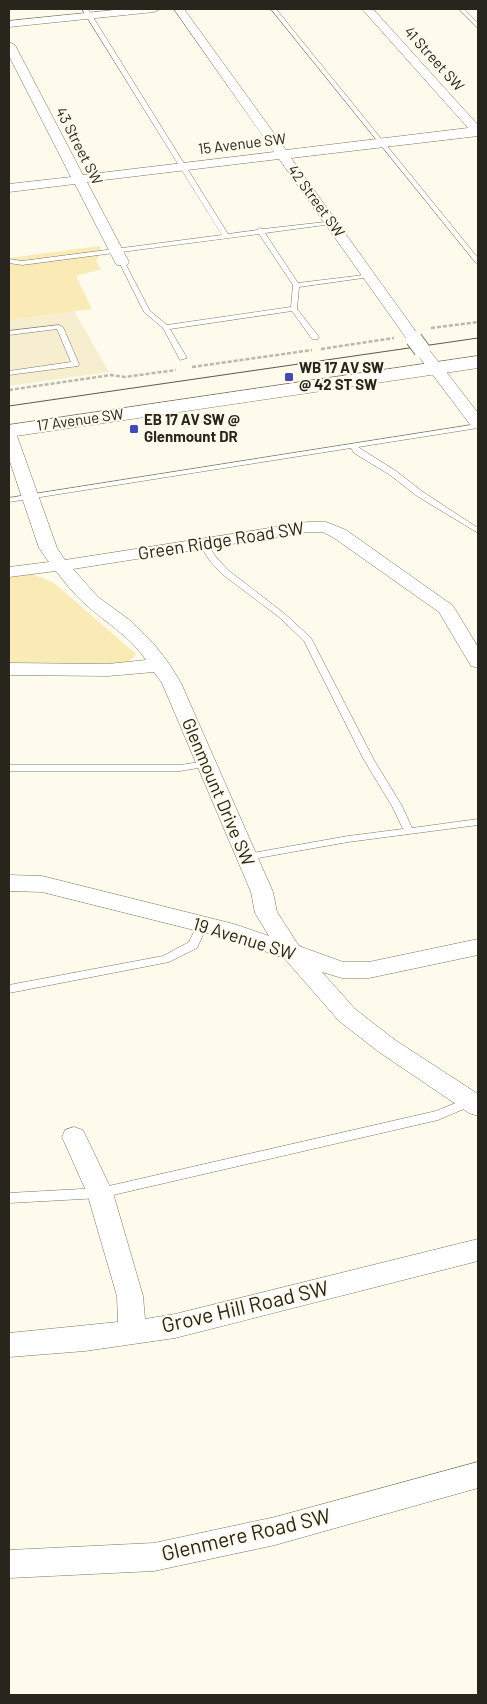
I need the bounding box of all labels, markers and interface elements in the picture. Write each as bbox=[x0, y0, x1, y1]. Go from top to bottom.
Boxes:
street label: 41 Street SW bbox=[401, 22, 468, 94]
street label: 43 Street SW bbox=[53, 104, 107, 187]
street label: 15 Avenue SW bbox=[197, 129, 287, 157]
street label: 42 Street SW bbox=[285, 161, 349, 240]
place label: WB 17 AV SW @ 42 ST SW bbox=[299, 358, 384, 393]
marker: WB 17 AV SW @ 42 ST SW bbox=[283, 371, 295, 383]
street label: 17 Avenue SW bbox=[35, 404, 125, 434]
place label: EB 17 AV SW @ Glenmount DR bbox=[144, 410, 240, 445]
marker: EB 17 AV SW @ Glenmount DR bbox=[128, 423, 140, 435]
street label: Green Ridge Road SW bbox=[136, 516, 306, 564]
street label: Glenmount Drive SW bbox=[178, 714, 260, 869]
street label: 19 Avenue SW bbox=[190, 912, 298, 964]
street label: Grove Hill Road SW bbox=[159, 1274, 331, 1337]
street label: Glenmere Road SW bbox=[159, 1502, 333, 1565]

